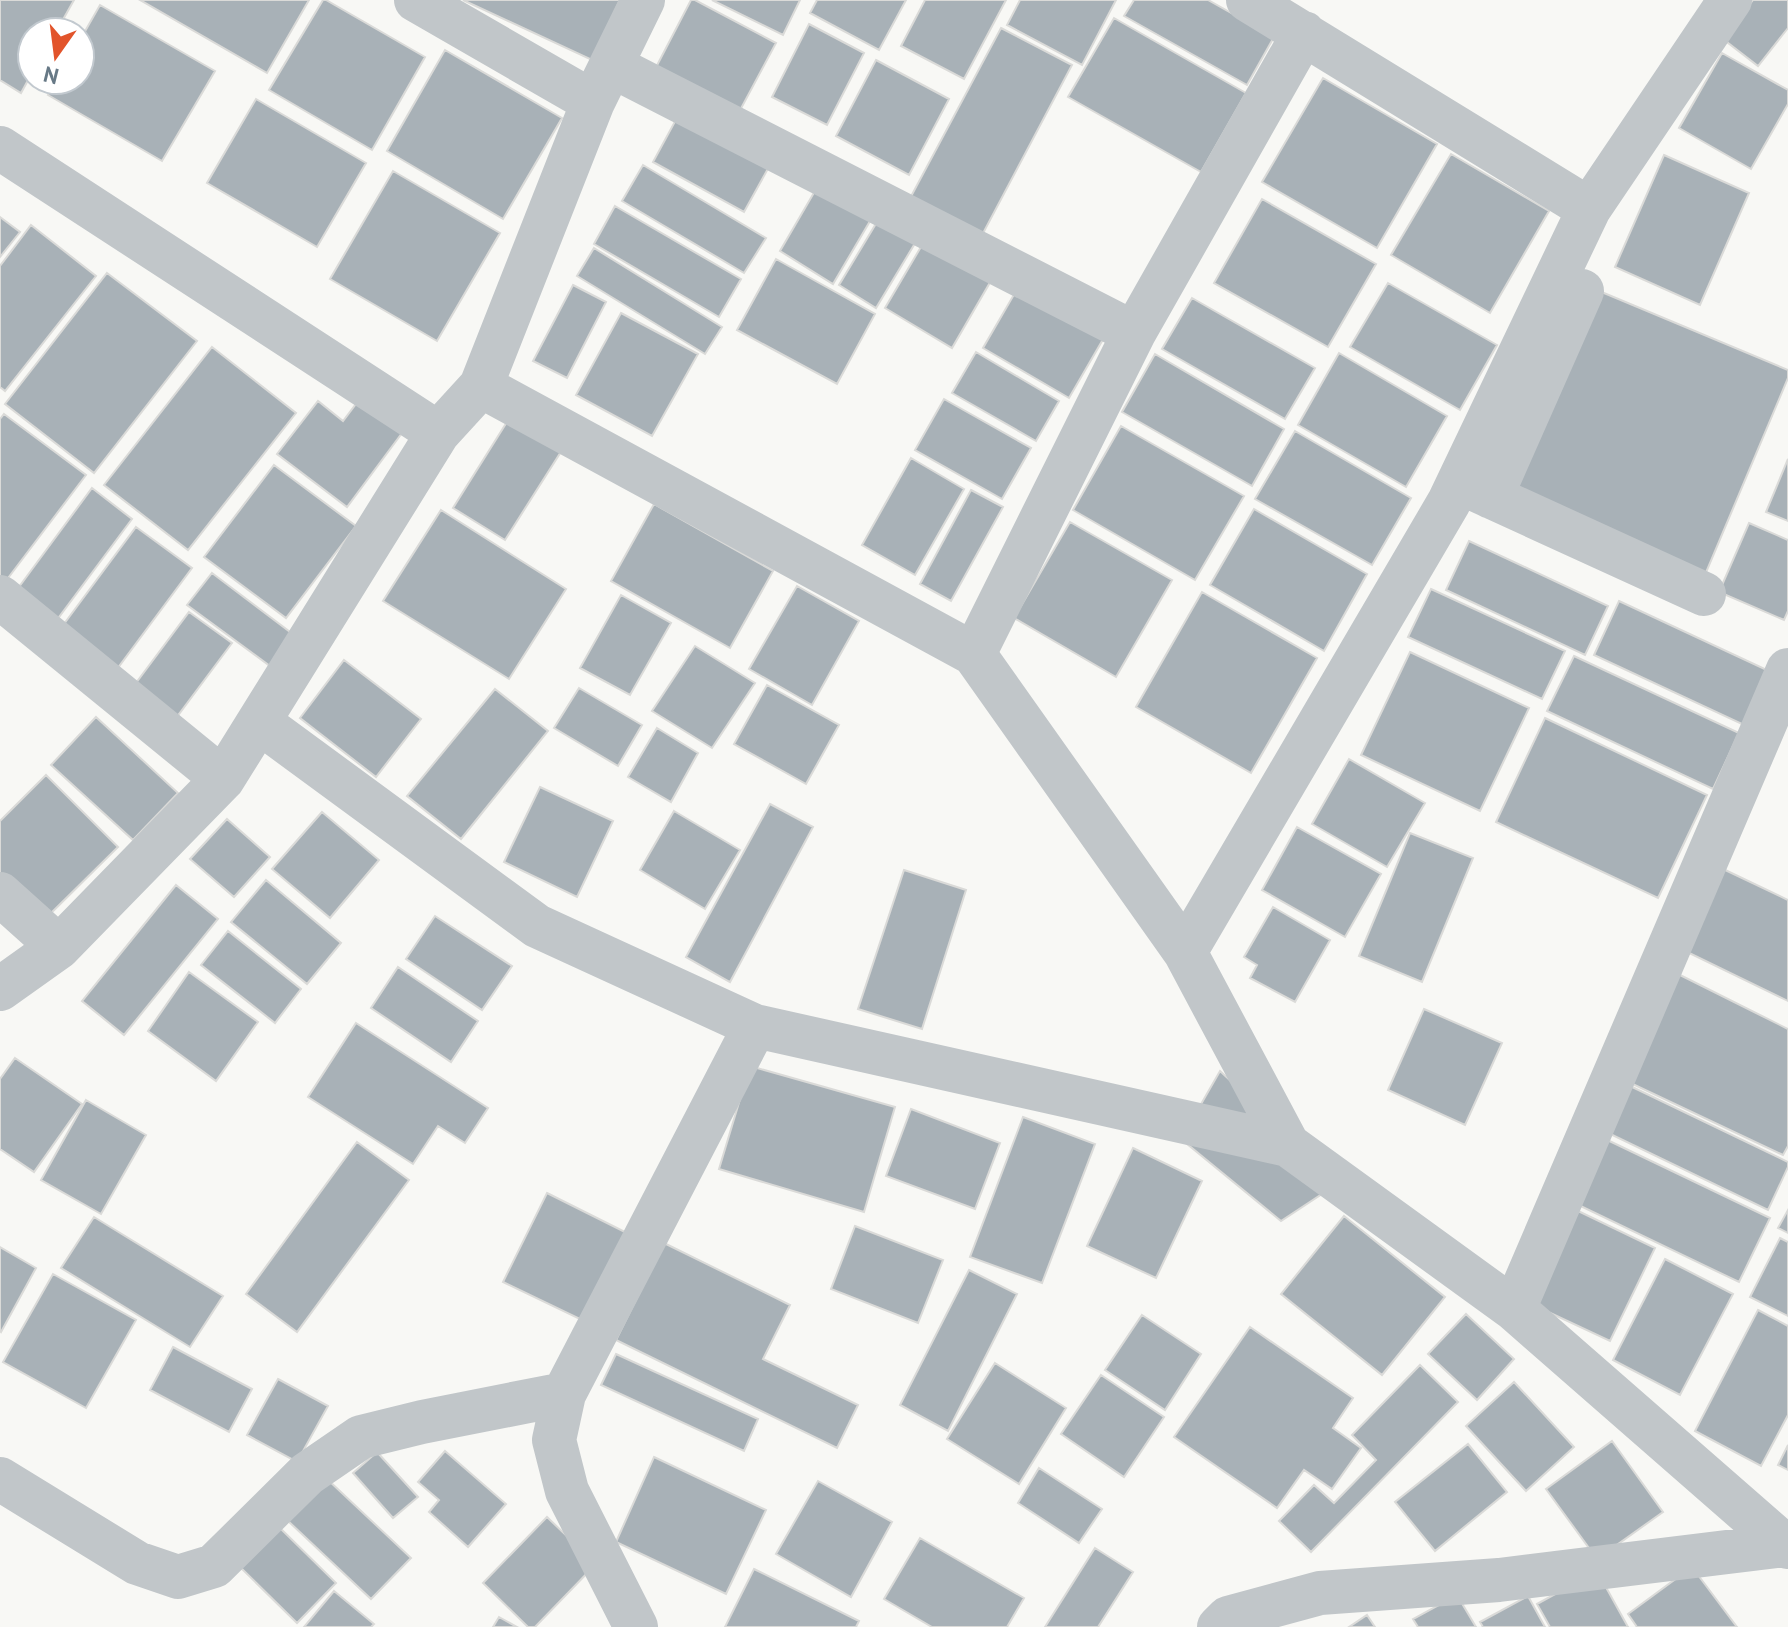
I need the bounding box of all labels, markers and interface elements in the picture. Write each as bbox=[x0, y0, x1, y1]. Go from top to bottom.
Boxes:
north arrow bbox=[16, 16, 96, 96]
text: N bbox=[41, 60, 62, 91]

